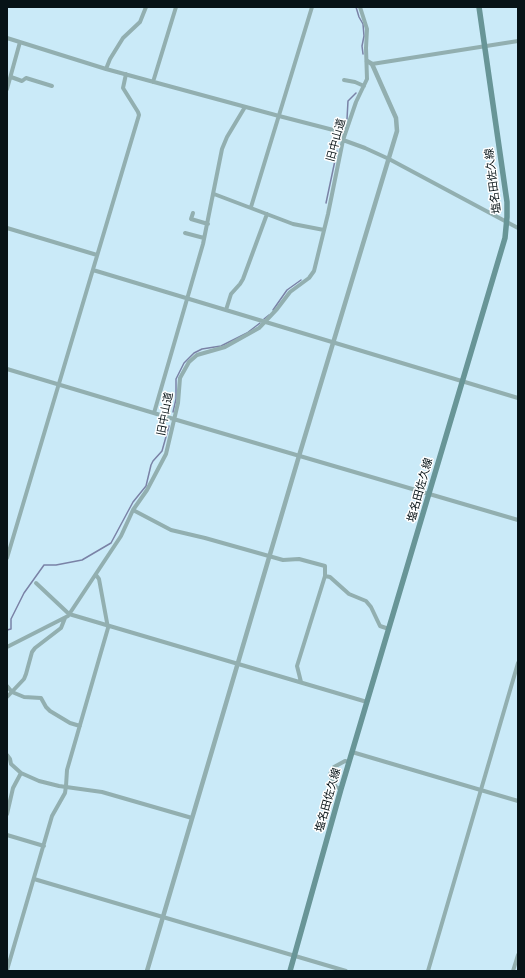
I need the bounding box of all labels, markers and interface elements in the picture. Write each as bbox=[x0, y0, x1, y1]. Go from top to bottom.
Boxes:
street label: 旧中山道 bbox=[324, 117, 348, 163]
street label: 塩名田佐久線 bbox=[482, 147, 504, 215]
street label: 旧中山道 bbox=[154, 391, 176, 437]
street label: 塩名田佐久線 bbox=[405, 456, 435, 524]
street label: 塩名田佐久線 bbox=[313, 766, 343, 834]

